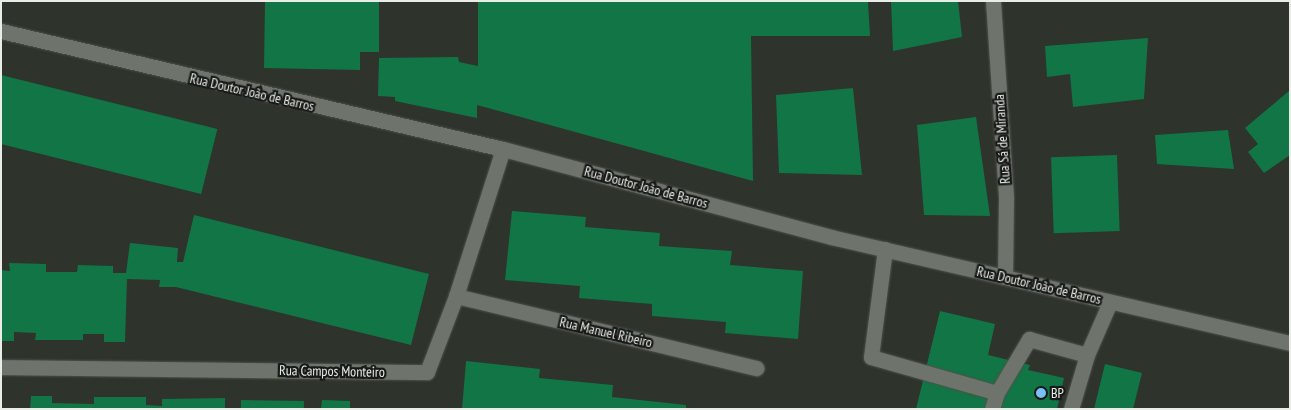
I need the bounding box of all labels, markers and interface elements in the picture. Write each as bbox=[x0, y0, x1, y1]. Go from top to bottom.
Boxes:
street label: Rua Doutor João de Barros bbox=[188, 70, 316, 114]
street label: Rua Sá de Miranda bbox=[990, 94, 1014, 184]
street label: Rua Doutor João de Barros bbox=[583, 162, 709, 212]
street label: Rua Doutor João de Barros bbox=[975, 263, 1103, 307]
street label: Rua Manuel Ribeiro bbox=[558, 313, 654, 351]
street label: Rua Campos Monteiro bbox=[279, 362, 385, 380]
place label: BP bbox=[1051, 385, 1064, 401]
marker: BP bbox=[1035, 387, 1047, 399]

